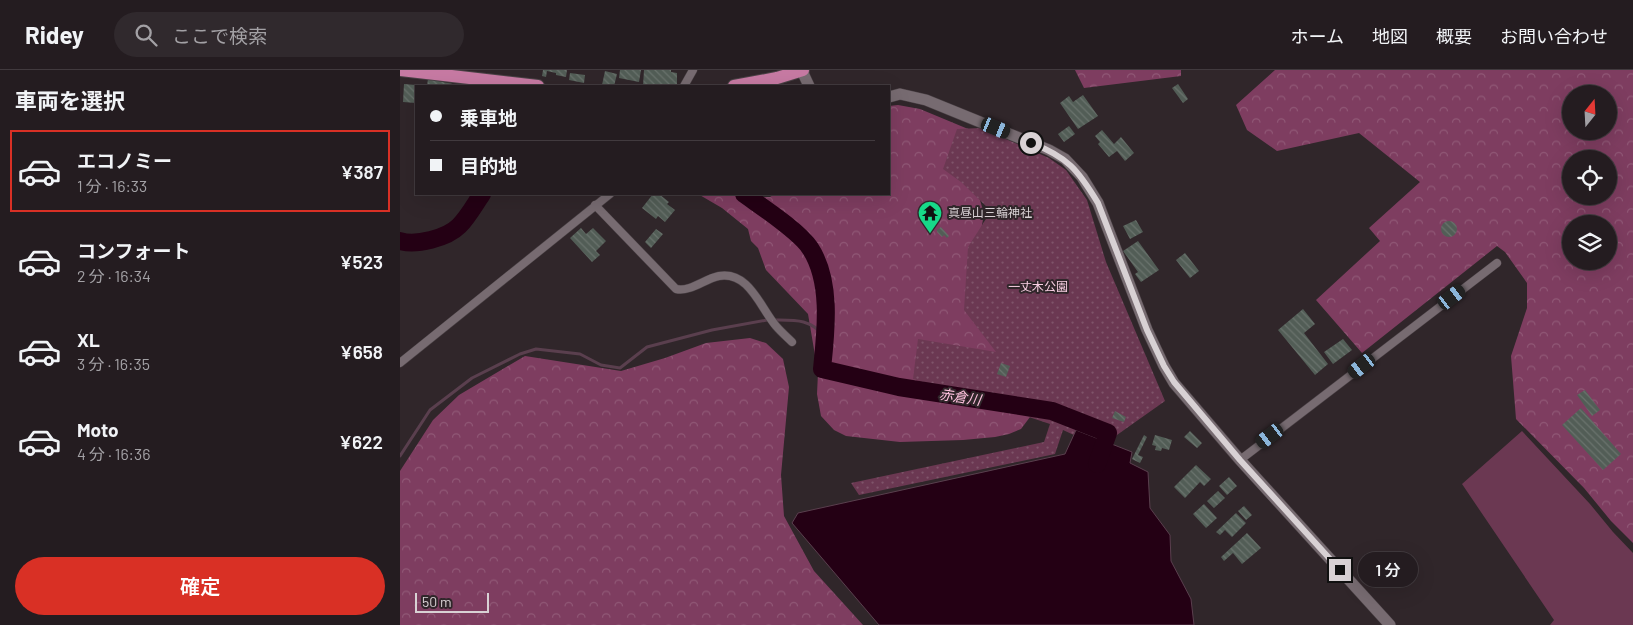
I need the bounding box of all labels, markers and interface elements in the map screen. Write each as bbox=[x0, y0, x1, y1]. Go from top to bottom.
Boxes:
search box bbox=[114, 12, 464, 57]
text: Ridey bbox=[25, 20, 84, 49]
icon: search bbox=[132, 21, 160, 49]
text: ここで検索 bbox=[172, 24, 267, 47]
text: ホーム bbox=[1291, 25, 1344, 47]
text: 地図 bbox=[1372, 25, 1408, 47]
text: 概要 bbox=[1436, 25, 1472, 47]
text: お問い合わせ bbox=[1500, 25, 1608, 47]
north arrow bbox=[1562, 85, 1618, 140]
map controls bbox=[1562, 85, 1617, 270]
text: 車両を選択 bbox=[15, 87, 125, 113]
text: 乗車地 bbox=[460, 106, 517, 129]
car bbox=[979, 115, 1012, 141]
route start bbox=[1020, 132, 1042, 154]
icon: car bbox=[17, 149, 62, 194]
text: エコノミー bbox=[77, 149, 172, 172]
button: locate bbox=[1562, 150, 1617, 205]
text: 目的地 bbox=[460, 154, 517, 177]
text: ¥387 bbox=[340, 160, 383, 183]
text: 1 分 · 16:33 bbox=[77, 176, 147, 195]
temple icon: 真昼山三輪神社 bbox=[917, 200, 943, 234]
place label: 真昼山三輪神社 bbox=[948, 205, 1032, 219]
button: layers bbox=[1562, 215, 1617, 270]
icon: car bbox=[17, 239, 62, 284]
text: コンフォート bbox=[77, 239, 190, 262]
text: ¥523 bbox=[340, 250, 383, 273]
text: 2 分 · 16:34 bbox=[77, 266, 151, 285]
park label: 一丈木公園 bbox=[1008, 279, 1068, 293]
car bbox=[1435, 282, 1468, 312]
text: XL bbox=[77, 328, 100, 351]
icon: car bbox=[17, 329, 62, 374]
text: ¥658 bbox=[340, 340, 383, 363]
car bbox=[1345, 351, 1378, 381]
text: 3 分 · 16:35 bbox=[77, 354, 150, 373]
water label: 赤倉川 bbox=[938, 385, 984, 408]
text: Moto bbox=[77, 418, 119, 441]
icon: car bbox=[17, 419, 62, 464]
car bbox=[1253, 421, 1286, 451]
text: ¥622 bbox=[339, 430, 383, 453]
text: 4 分 · 16:36 bbox=[77, 444, 151, 463]
callout: 1 分 bbox=[1358, 552, 1418, 588]
button: 確定 bbox=[15, 557, 385, 615]
route end bbox=[1329, 559, 1351, 581]
text: 1 分 bbox=[1376, 560, 1400, 579]
scale bar bbox=[415, 590, 489, 613]
text: 50 m bbox=[422, 593, 451, 610]

